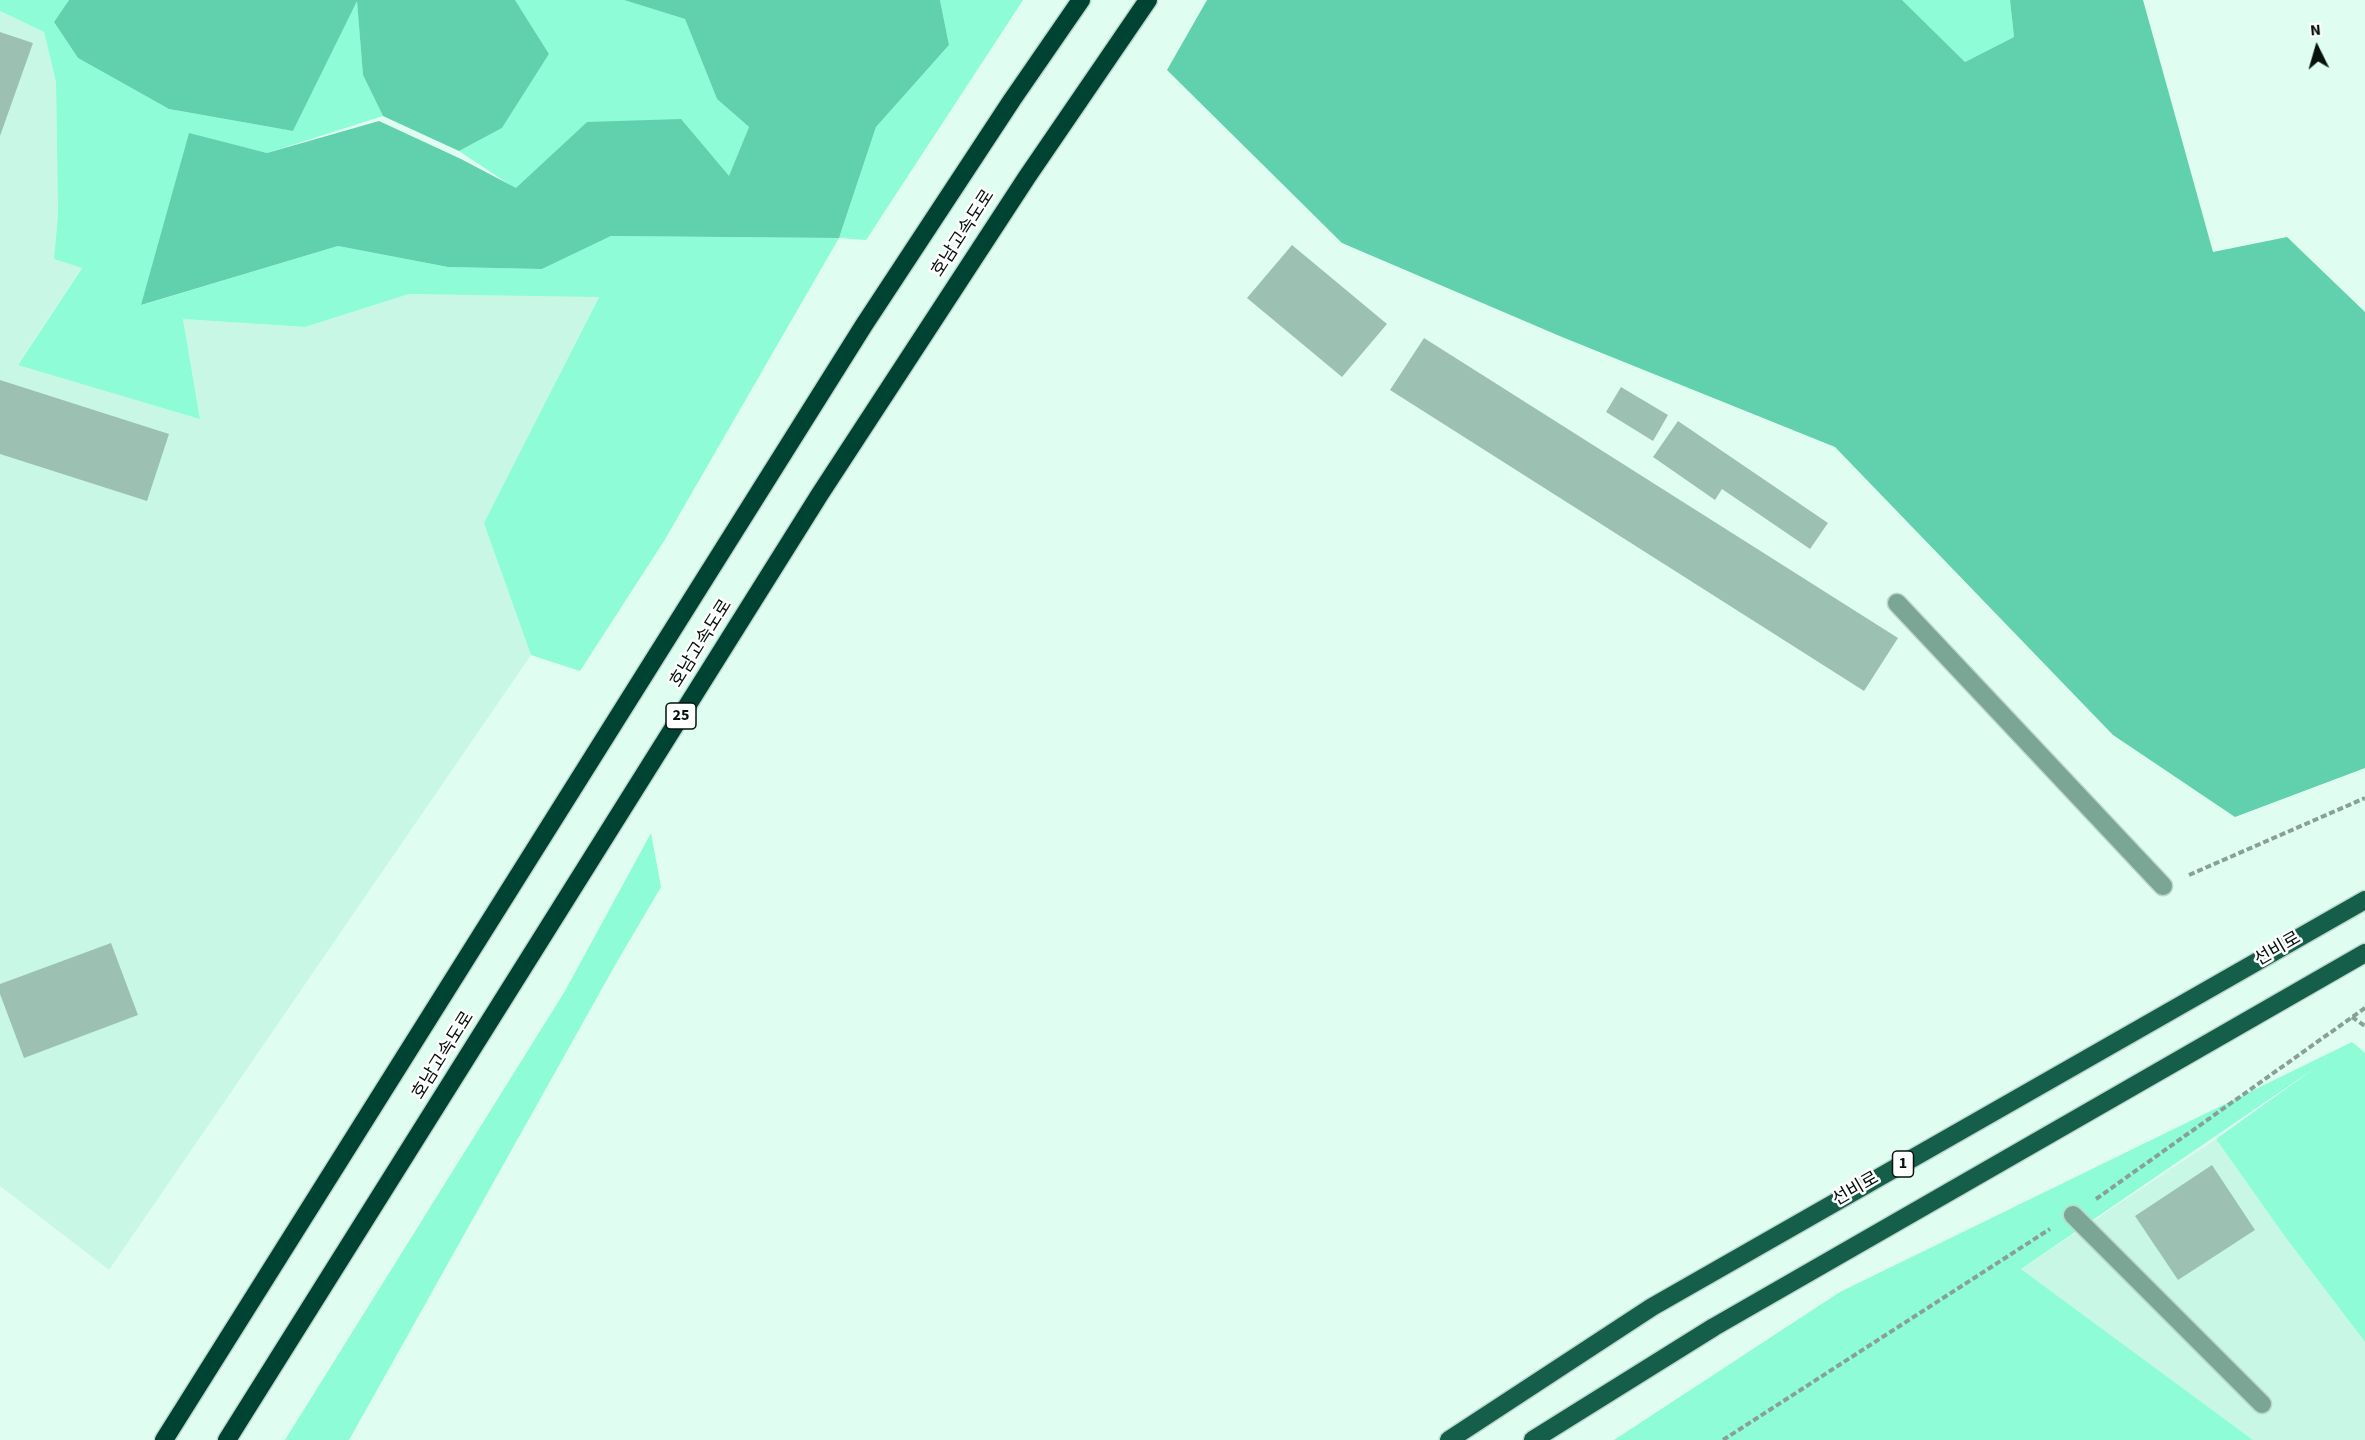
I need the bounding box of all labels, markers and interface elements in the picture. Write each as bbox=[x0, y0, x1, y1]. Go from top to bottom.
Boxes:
north arrow bbox=[2287, 18, 2347, 78]
text: N bbox=[2309, 19, 2322, 41]
street label: 호남고속도로 bbox=[928, 186, 1000, 282]
street label: 호남고속도로 bbox=[667, 596, 737, 692]
road number: 25 bbox=[666, 703, 696, 729]
street label: 선비로 bbox=[2251, 928, 2305, 972]
street label: 호남고속도로 bbox=[409, 1008, 479, 1104]
road number: 1 bbox=[1892, 1151, 1914, 1177]
street label: 선비로 bbox=[1829, 1168, 1883, 1212]

